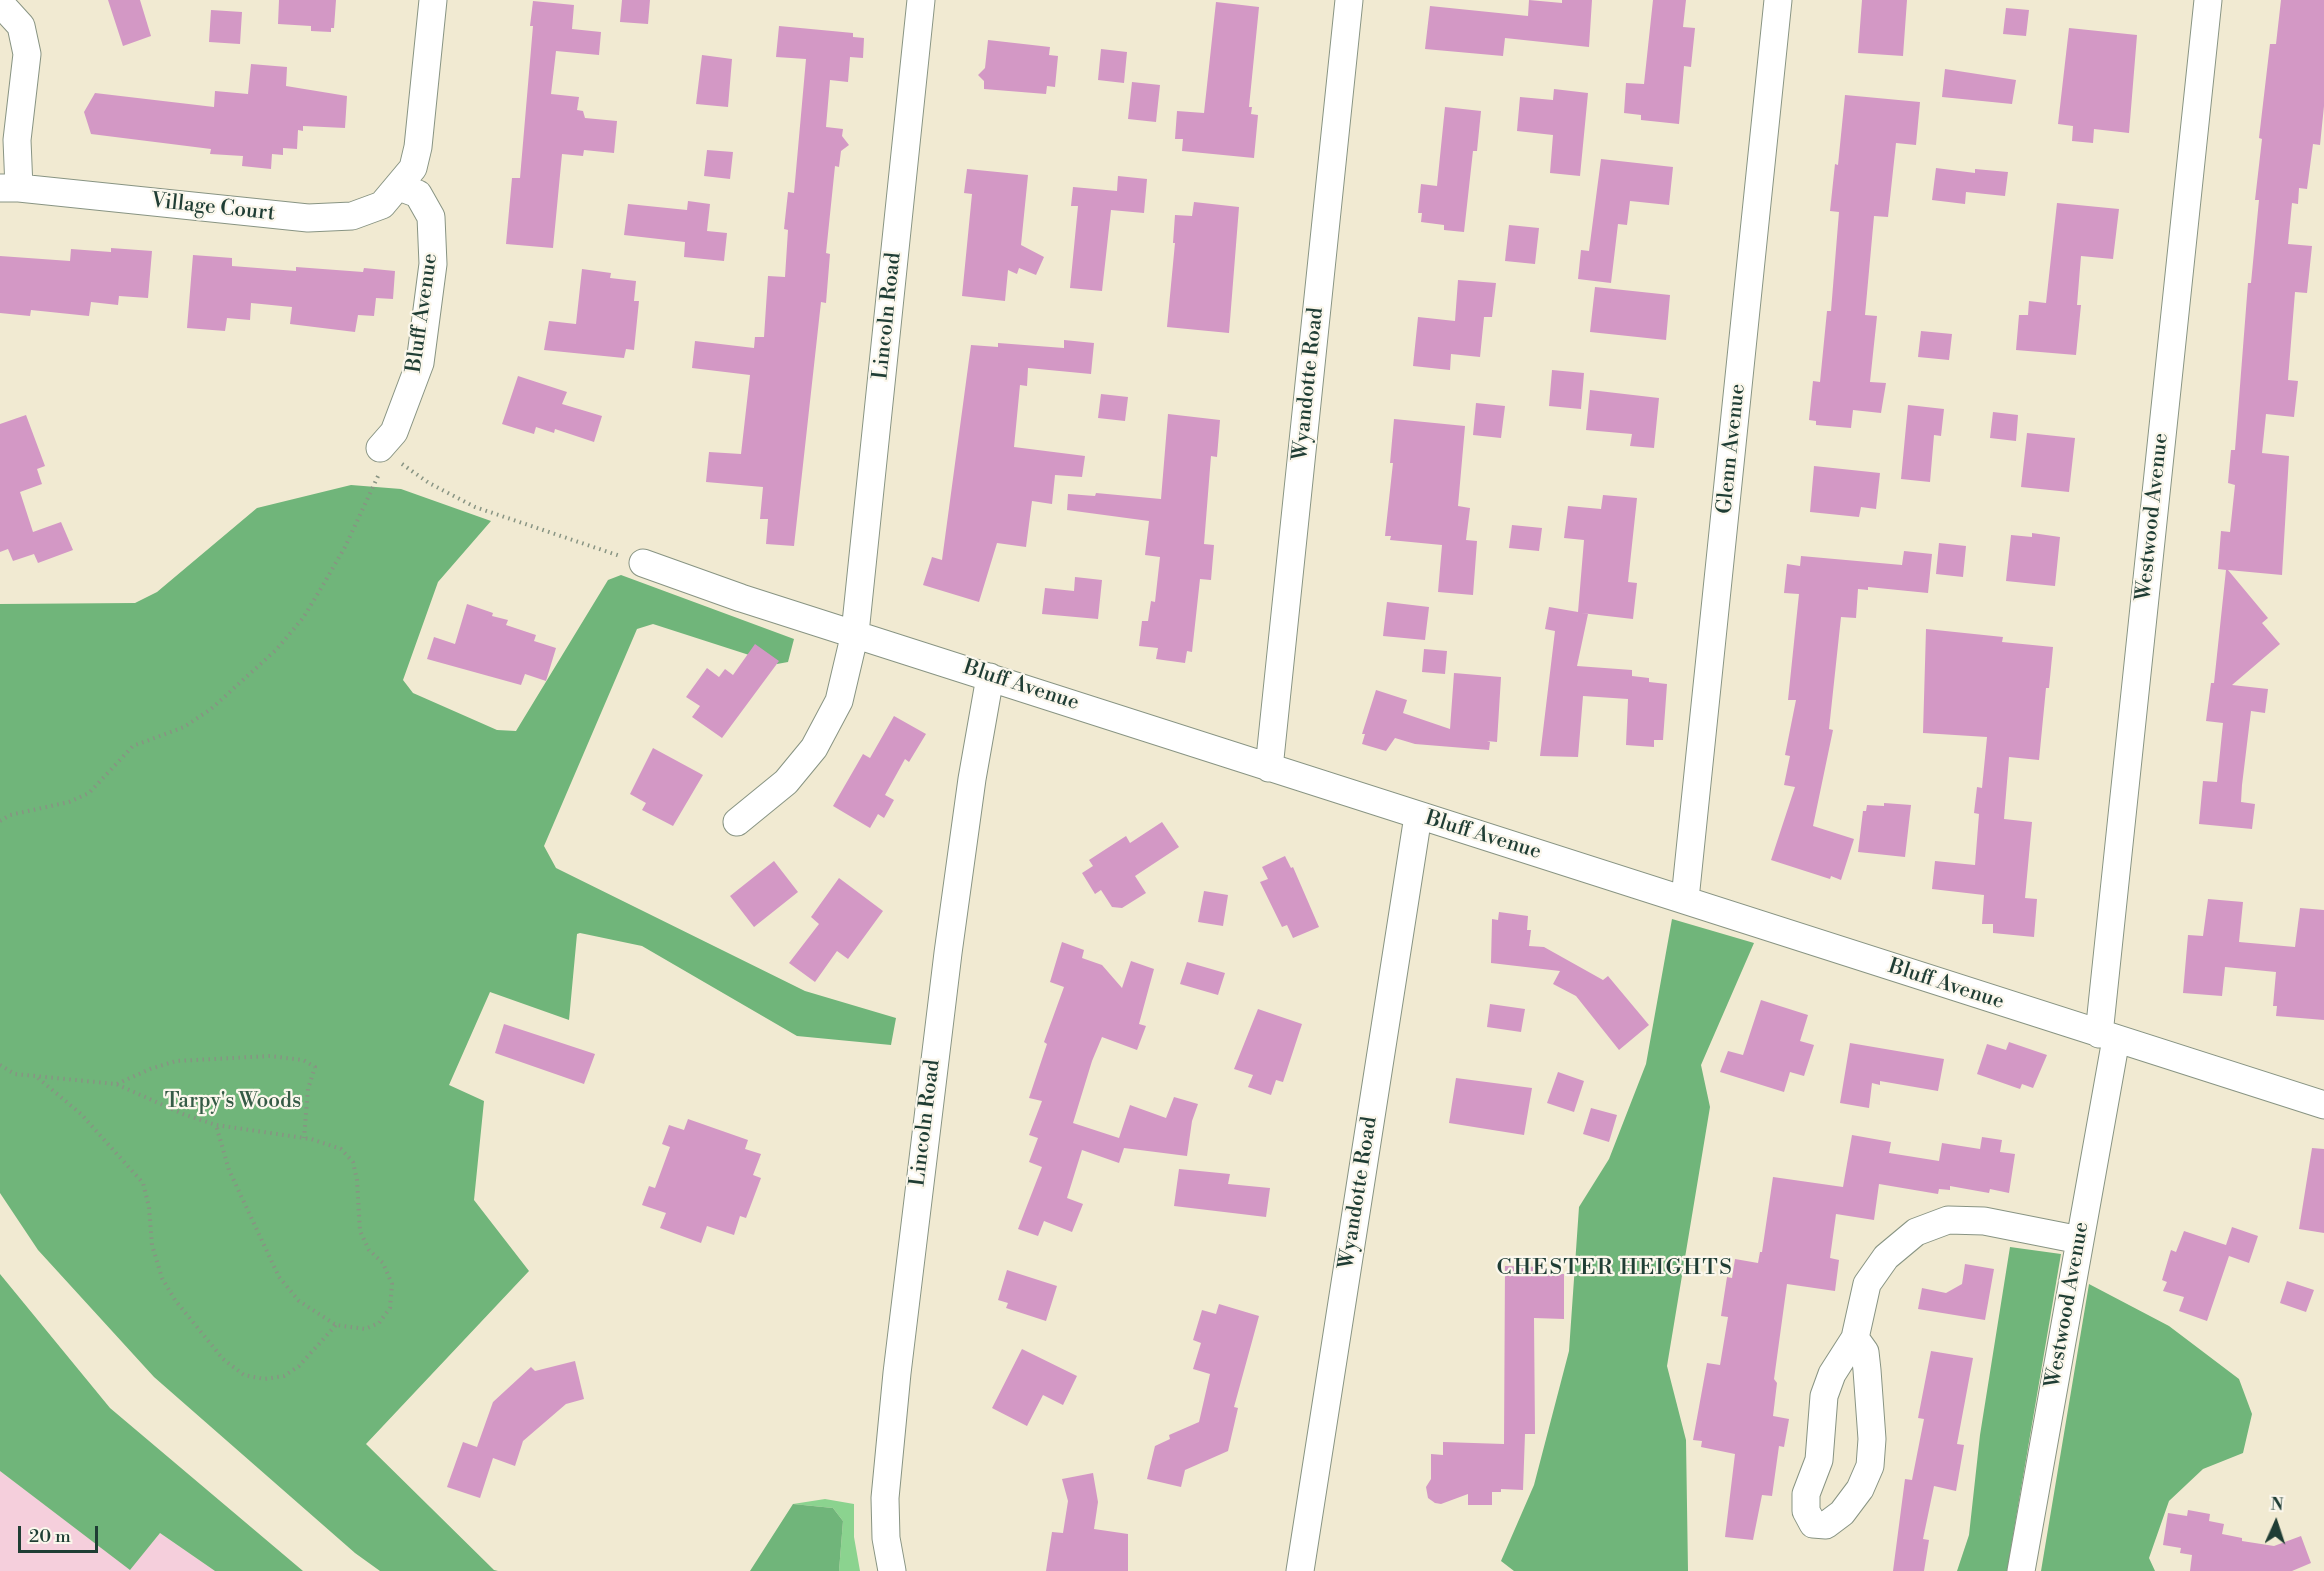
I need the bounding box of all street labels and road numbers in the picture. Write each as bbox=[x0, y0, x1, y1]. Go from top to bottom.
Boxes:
street label: Village Court bbox=[150, 189, 276, 227]
street label: Lincoln Road bbox=[869, 251, 907, 381]
street label: Bluff Avenue bbox=[402, 252, 444, 374]
street label: Wyandotte Road bbox=[1288, 306, 1330, 462]
street label: Glenn Avenue bbox=[1713, 383, 1751, 515]
street label: Westwood Avenue bbox=[2132, 432, 2174, 602]
street label: Bluff Avenue bbox=[960, 655, 1082, 717]
street label: Bluff Avenue bbox=[1422, 806, 1544, 866]
street label: Bluff Avenue bbox=[1885, 954, 2007, 1016]
street label: Lincoln Road bbox=[906, 1058, 946, 1188]
street label: Wyandotte Road bbox=[1335, 1115, 1383, 1271]
street label: Westwood Avenue bbox=[2041, 1220, 2095, 1390]

